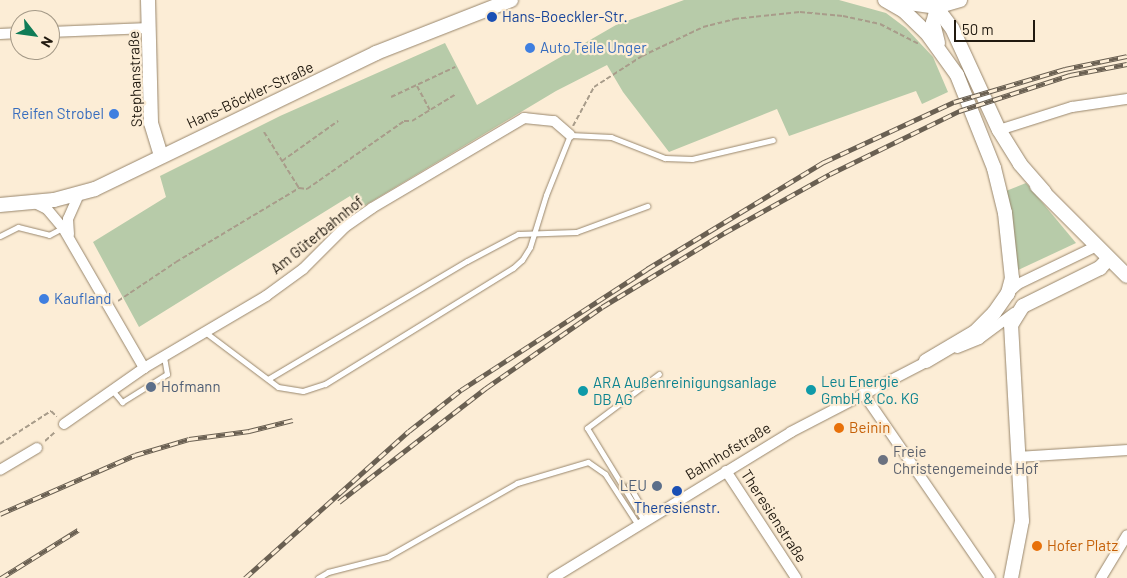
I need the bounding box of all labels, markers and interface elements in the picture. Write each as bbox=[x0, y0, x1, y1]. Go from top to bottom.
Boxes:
place label: Hans-Boeckler-Str. bbox=[502, 8, 628, 26]
north arrow bbox=[10, 10, 60, 60]
scale bar bbox=[957, 10, 1038, 42]
marker: Hans-Boeckler-Str. bbox=[486, 11, 498, 23]
text: 50 m bbox=[962, 20, 994, 38]
street label: Stephanstraße bbox=[124, 31, 146, 127]
text: N bbox=[38, 34, 57, 51]
place label: Auto Teile Unger bbox=[540, 39, 647, 57]
marker: Auto Teile Unger bbox=[524, 42, 536, 54]
street label: Hans-Böckler-Straße bbox=[184, 58, 316, 132]
place label: Reifen Strobel bbox=[12, 105, 104, 123]
marker: Reifen Strobel bbox=[108, 108, 120, 120]
street label: Am Güterbahnhof bbox=[267, 192, 367, 278]
place label: Kaufland bbox=[54, 290, 111, 308]
marker: Kaufland bbox=[38, 293, 50, 305]
place label: Leu Energie GmbH & Co. KG bbox=[821, 372, 919, 407]
place label: ARA Außenreinigungsanlage DB AG bbox=[593, 373, 777, 408]
place label: Hofmann bbox=[161, 378, 220, 396]
marker: Hofmann bbox=[145, 381, 157, 393]
marker: Leu Energie GmbH & Co. KG bbox=[805, 384, 817, 396]
marker: ARA Außenreinigungsanlage DB AG bbox=[577, 385, 589, 397]
street label: Bahnhofstraße bbox=[682, 418, 774, 484]
place label: Beinin bbox=[849, 419, 890, 437]
marker: Beinin bbox=[833, 422, 845, 434]
place label: Freie Christengemeinde Hof bbox=[893, 442, 1039, 477]
marker: Freie Christengemeinde Hof bbox=[877, 454, 889, 466]
street label: Theresienstraße bbox=[737, 466, 811, 566]
place label: LEU bbox=[620, 477, 647, 495]
marker: LEU bbox=[651, 480, 663, 492]
marker: Theresienstr. bbox=[671, 485, 683, 497]
place label: Theresienstr. bbox=[634, 499, 720, 517]
place label: Hofer Platz bbox=[1047, 537, 1118, 555]
marker: Hofer Platz bbox=[1031, 540, 1043, 552]

